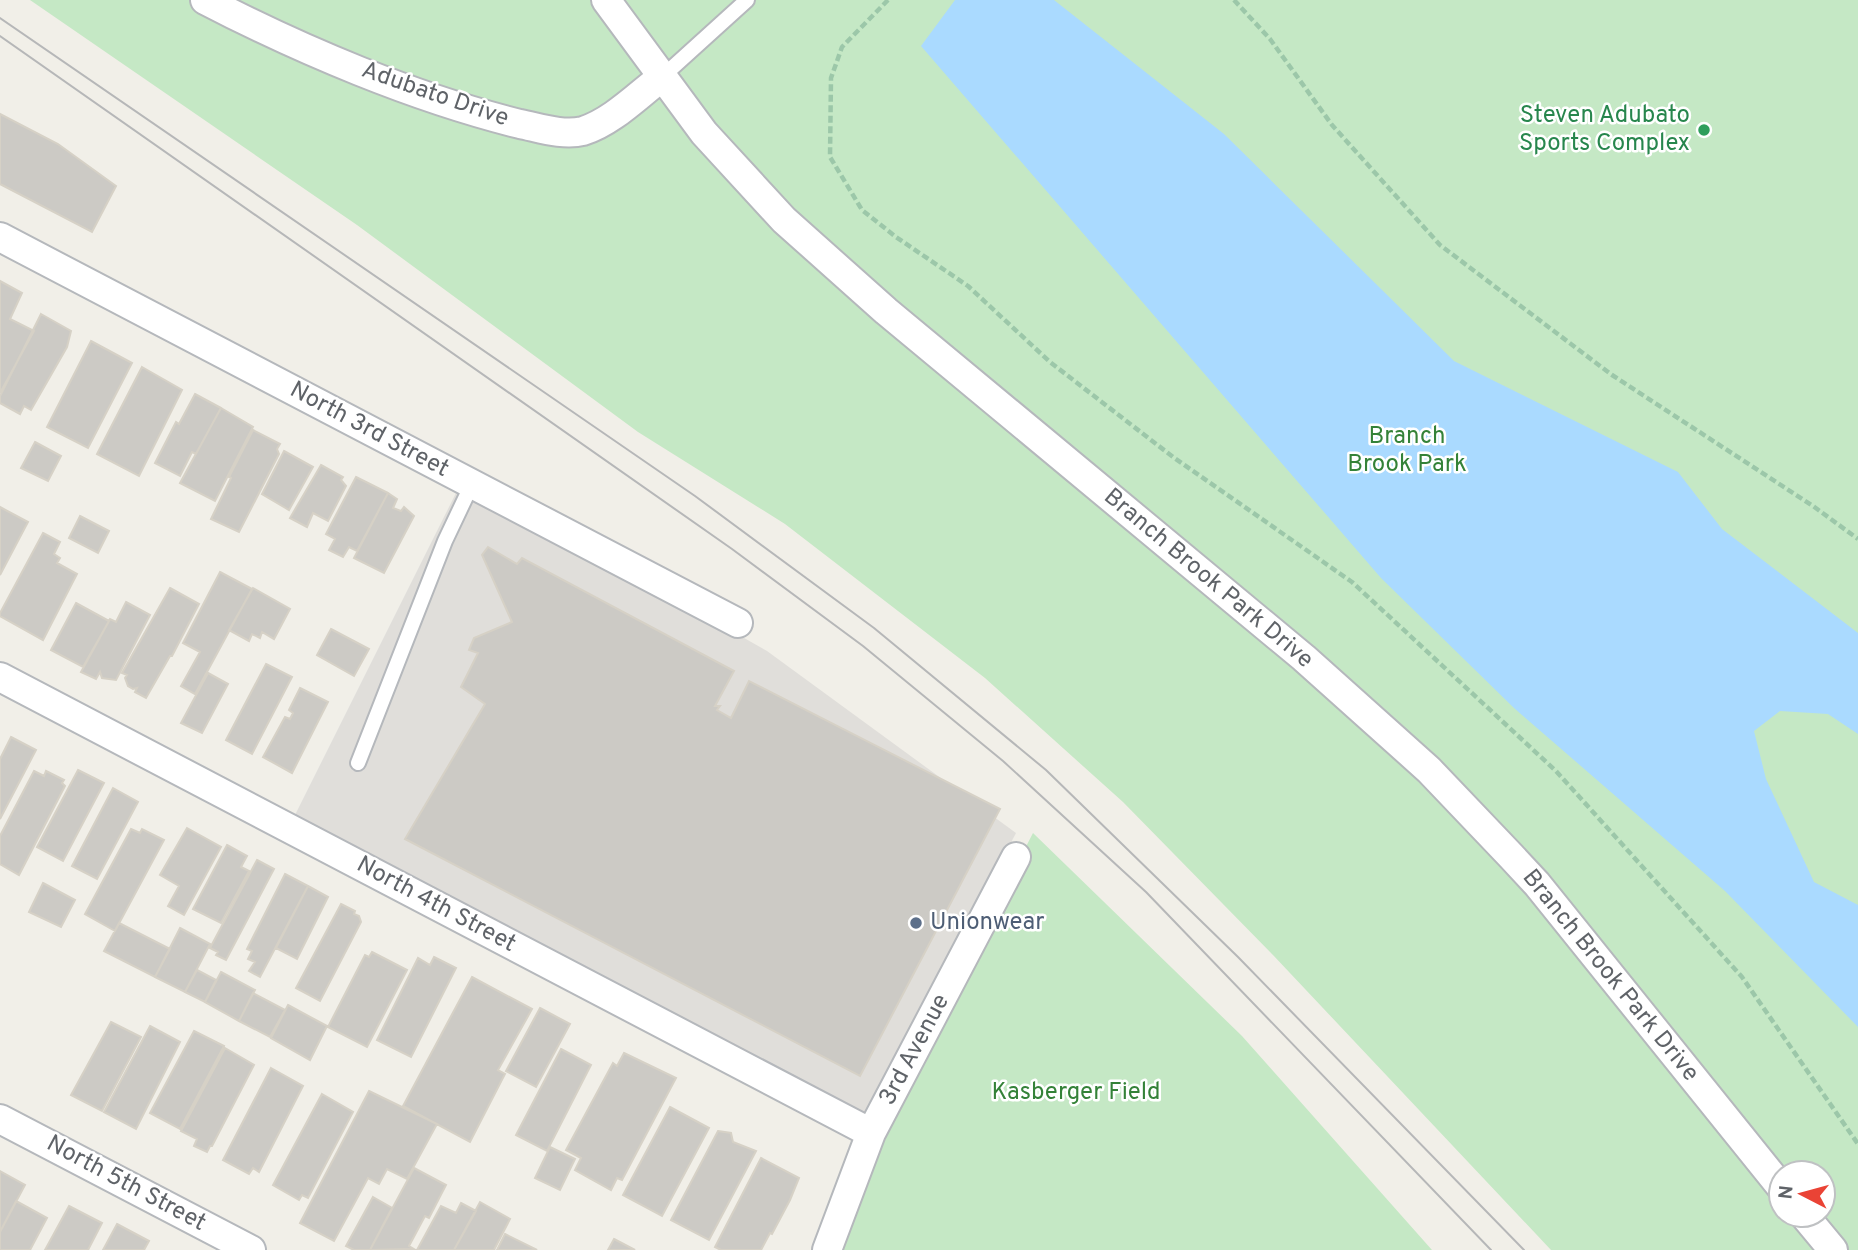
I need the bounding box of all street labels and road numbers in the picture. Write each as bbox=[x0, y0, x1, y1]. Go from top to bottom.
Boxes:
street label: Adubato Drive bbox=[357, 56, 513, 134]
street label: North 3rd Street bbox=[284, 375, 454, 485]
street label: Branch Brook Park Drive bbox=[1097, 482, 1319, 676]
street label: North 4th Street bbox=[351, 850, 521, 960]
street label: Branch Brook Park Drive bbox=[1515, 864, 1705, 1088]
street label: 3rd Avenue bbox=[873, 989, 957, 1111]
street label: North 5th Street bbox=[41, 1129, 211, 1239]

